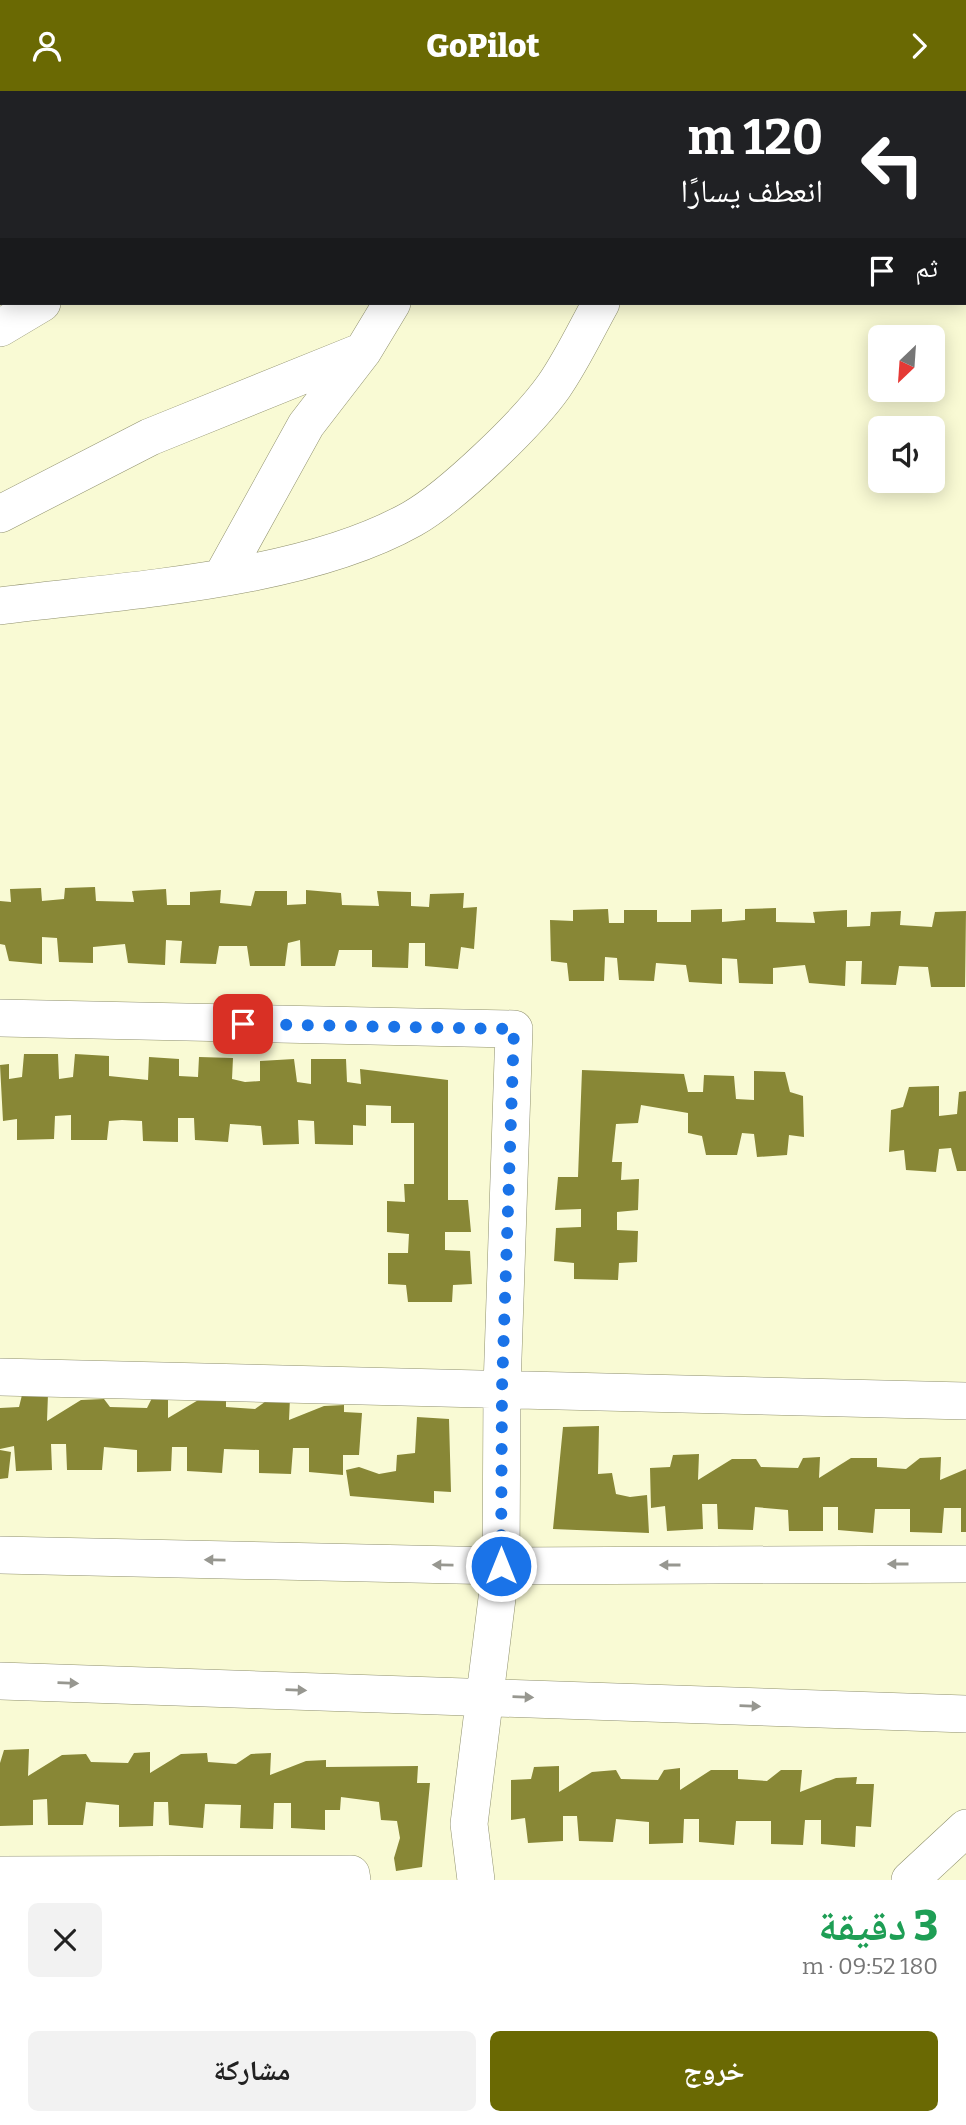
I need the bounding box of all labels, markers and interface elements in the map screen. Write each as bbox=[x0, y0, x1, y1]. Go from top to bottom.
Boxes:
icon: person bbox=[28, 27, 66, 65]
text: GoPilot bbox=[426, 27, 540, 65]
icon: forward bbox=[900, 27, 938, 65]
text: 120 m bbox=[688, 108, 823, 167]
icon: left bbox=[847, 119, 938, 210]
text: انعطف يسارًا bbox=[680, 172, 823, 210]
icon: arrive bbox=[863, 252, 901, 290]
text: ثم bbox=[915, 253, 938, 284]
north arrow bbox=[868, 325, 945, 403]
map controls bbox=[868, 325, 945, 493]
button: sound bbox=[868, 416, 945, 493]
pin bbox=[213, 994, 273, 1054]
icon: arrive bbox=[224, 1005, 262, 1043]
position arrow bbox=[464, 1529, 538, 1603]
one-way arrow bbox=[204, 1554, 226, 1565]
one-way arrow bbox=[887, 1558, 909, 1570]
one-way arrow bbox=[432, 1559, 454, 1570]
one-way arrow bbox=[659, 1559, 681, 1571]
one-way arrow bbox=[57, 1677, 79, 1688]
one-way arrow bbox=[285, 1684, 307, 1696]
one-way arrow bbox=[512, 1692, 534, 1703]
one-way arrow bbox=[740, 1700, 762, 1712]
text: 3 دقيقة bbox=[818, 1901, 938, 1951]
button: close bbox=[28, 1903, 102, 1977]
text: 180 m · 09:52 bbox=[802, 1952, 938, 1980]
button: مشاركة bbox=[28, 2031, 476, 2111]
button: خروج bbox=[490, 2031, 938, 2111]

